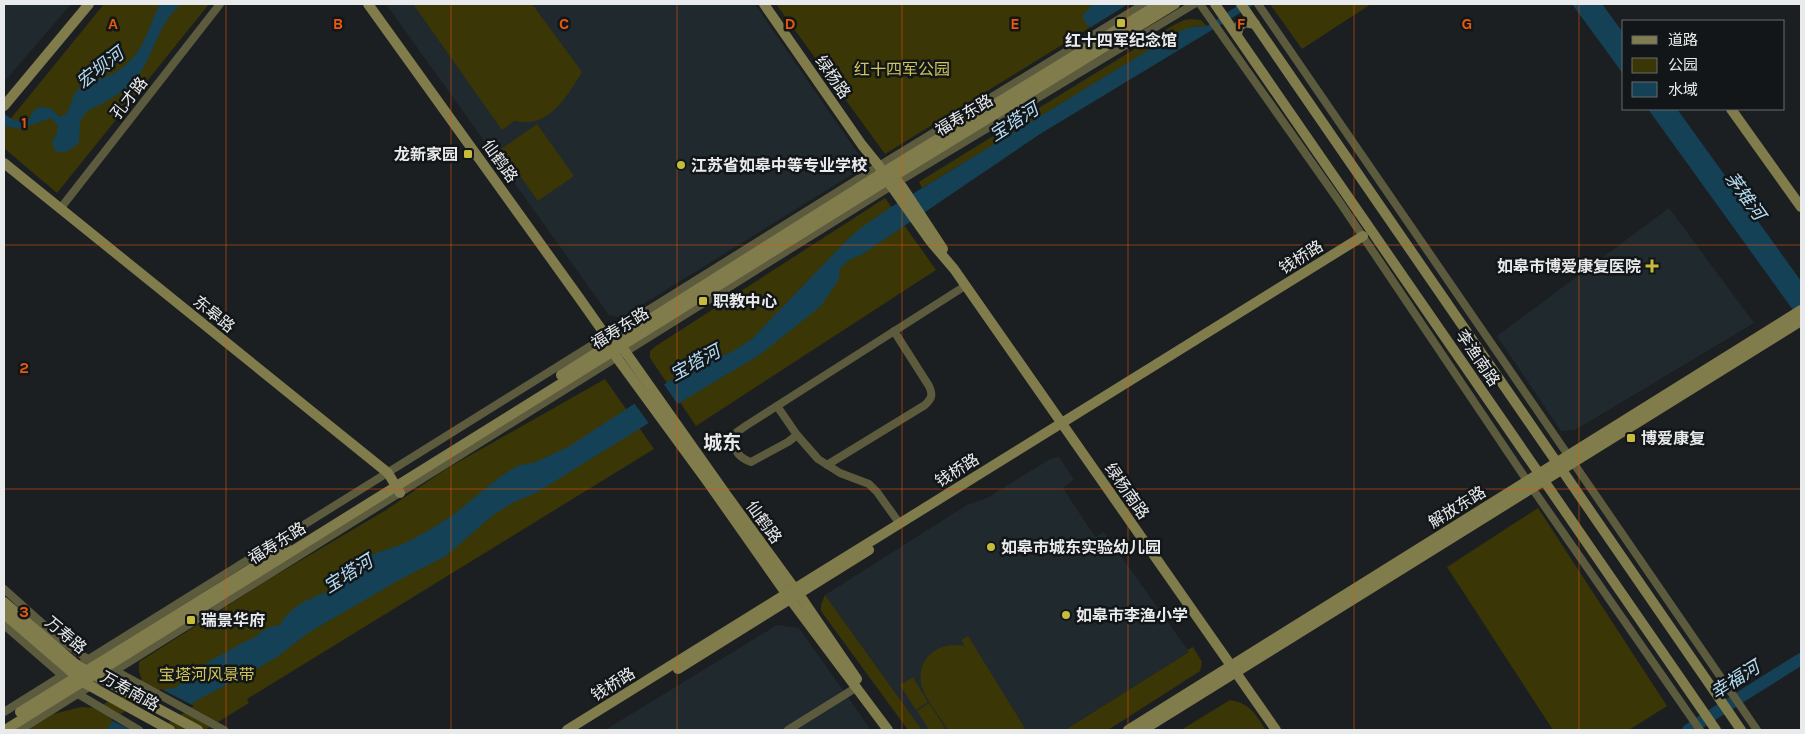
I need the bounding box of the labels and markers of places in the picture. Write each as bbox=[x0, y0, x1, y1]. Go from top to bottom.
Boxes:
marker: 红十四军纪念馆 bbox=[1115, 17, 1127, 29]
place label: 红十四军纪念馆 bbox=[1065, 31, 1177, 50]
place label: 龙新家园 bbox=[394, 145, 458, 164]
marker: 龙新家园 bbox=[462, 148, 474, 160]
place label: 江苏省如皋中等专业学校 bbox=[691, 156, 868, 175]
marker: 江苏省如皋中等专业学校 bbox=[675, 159, 687, 171]
place label: 如皋市博爱康复医院 bbox=[1497, 257, 1641, 276]
marker: 如皋市博爱康复医院 bbox=[1645, 259, 1659, 273]
place label: 职教中心 bbox=[713, 292, 777, 311]
marker: 职教中心 bbox=[697, 295, 709, 307]
place label: 博爱康复 bbox=[1641, 429, 1705, 448]
marker: 博爱康复 bbox=[1625, 432, 1637, 444]
place label: 如皋市城东实验幼儿园 bbox=[1001, 538, 1161, 557]
marker: 如皋市城东实验幼儿园 bbox=[985, 541, 997, 553]
place label: 如皋市李渔小学 bbox=[1076, 606, 1188, 625]
marker: 如皋市李渔小学 bbox=[1060, 609, 1072, 621]
place label: 瑞景华府 bbox=[201, 611, 265, 630]
marker: 瑞景华府 bbox=[185, 614, 197, 626]

